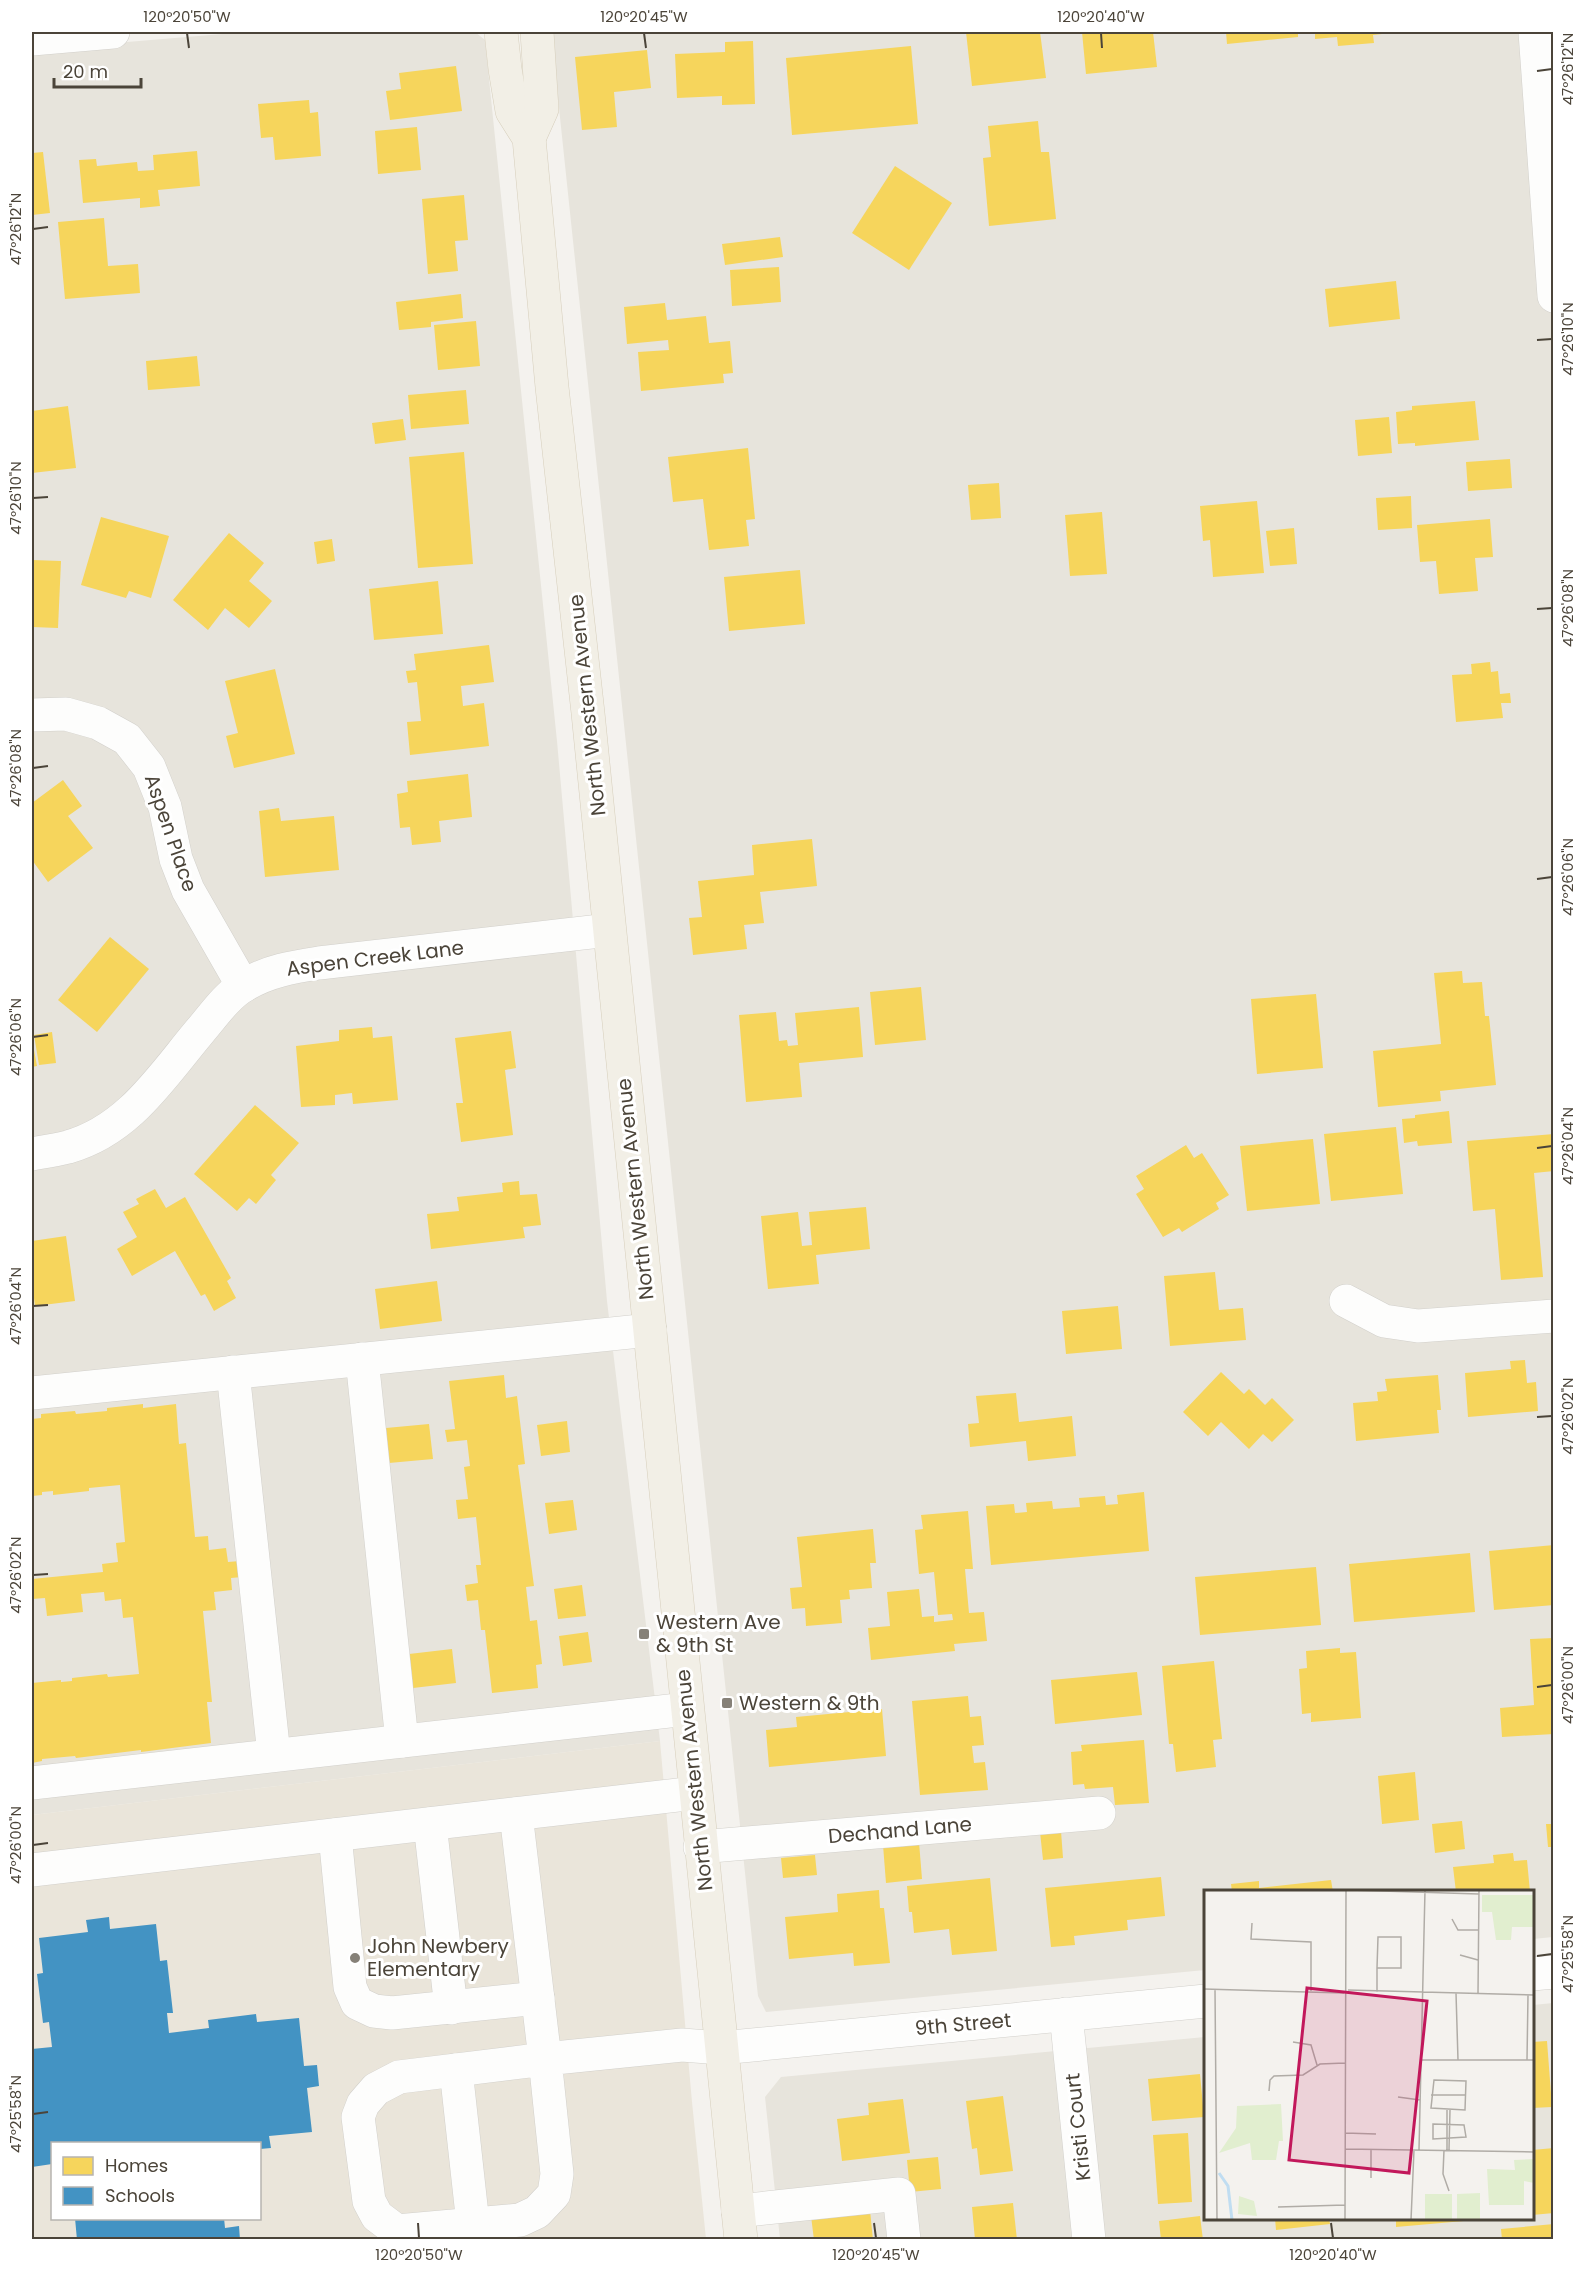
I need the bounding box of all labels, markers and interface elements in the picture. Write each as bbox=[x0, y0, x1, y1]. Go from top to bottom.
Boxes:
text: 120°20'50"W bbox=[143, 6, 231, 27]
text: 120°20'45"W bbox=[600, 6, 688, 27]
text: 120°20'40"W bbox=[1057, 6, 1145, 27]
text: 47°26'12"N bbox=[1557, 33, 1578, 105]
scale bar bbox=[54, 51, 141, 89]
text: 20 m bbox=[63, 59, 108, 84]
text: 47°26'12"N bbox=[5, 193, 26, 265]
text: 47°26'10"N bbox=[1557, 302, 1578, 376]
text: 47°26'10"N bbox=[5, 461, 26, 535]
text: 47°26'08"N bbox=[1557, 569, 1578, 647]
street label: North Western Avenue bbox=[561, 593, 613, 817]
text: 47°26'08"N bbox=[5, 729, 26, 807]
street label: Aspen Place bbox=[138, 771, 204, 895]
text: 47°26'06"N bbox=[1557, 838, 1578, 916]
street label: Aspen Creek Lane bbox=[285, 933, 465, 983]
text: 47°26'06"N bbox=[5, 998, 26, 1076]
street label: North Western Avenue bbox=[609, 1077, 661, 1301]
text: 47°26'04"N bbox=[1557, 1107, 1578, 1185]
text: 47°26'04"N bbox=[5, 1267, 26, 1345]
text: 47°26'02"N bbox=[1557, 1377, 1578, 1455]
text: 47°26'02"N bbox=[5, 1536, 26, 1614]
place label: Western Ave & 9th St bbox=[656, 1608, 781, 1659]
marker: Western Ave & 9th St bbox=[637, 1627, 651, 1641]
text: 47°26'00"N bbox=[1557, 1646, 1578, 1724]
street label: North Western Avenue bbox=[668, 1668, 720, 1892]
place label: Western & 9th bbox=[739, 1689, 879, 1717]
marker: Western & 9th bbox=[720, 1696, 734, 1710]
text: 47°26'00"N bbox=[5, 1806, 26, 1884]
street label: Dechand Lane bbox=[827, 1810, 973, 1850]
inset map bbox=[1204, 1890, 1534, 2220]
text: 47°25'58"N bbox=[1557, 1915, 1578, 1993]
place label: John Newbery Elementary bbox=[367, 1932, 509, 1983]
marker: John Newbery Elementary bbox=[348, 1951, 362, 1965]
street label: 9th Street bbox=[914, 2006, 1012, 2042]
street label: Kristi Court bbox=[1058, 2072, 1098, 2182]
text: 47°25'58"N bbox=[5, 2075, 26, 2153]
legend bbox=[51, 2142, 261, 2220]
text: Homes bbox=[105, 2153, 168, 2178]
text: Schools bbox=[105, 2183, 175, 2208]
text: 120°20'50"W bbox=[375, 2244, 463, 2265]
text: 120°20'45"W bbox=[832, 2244, 920, 2265]
text: 120°20'40"W bbox=[1289, 2244, 1377, 2265]

